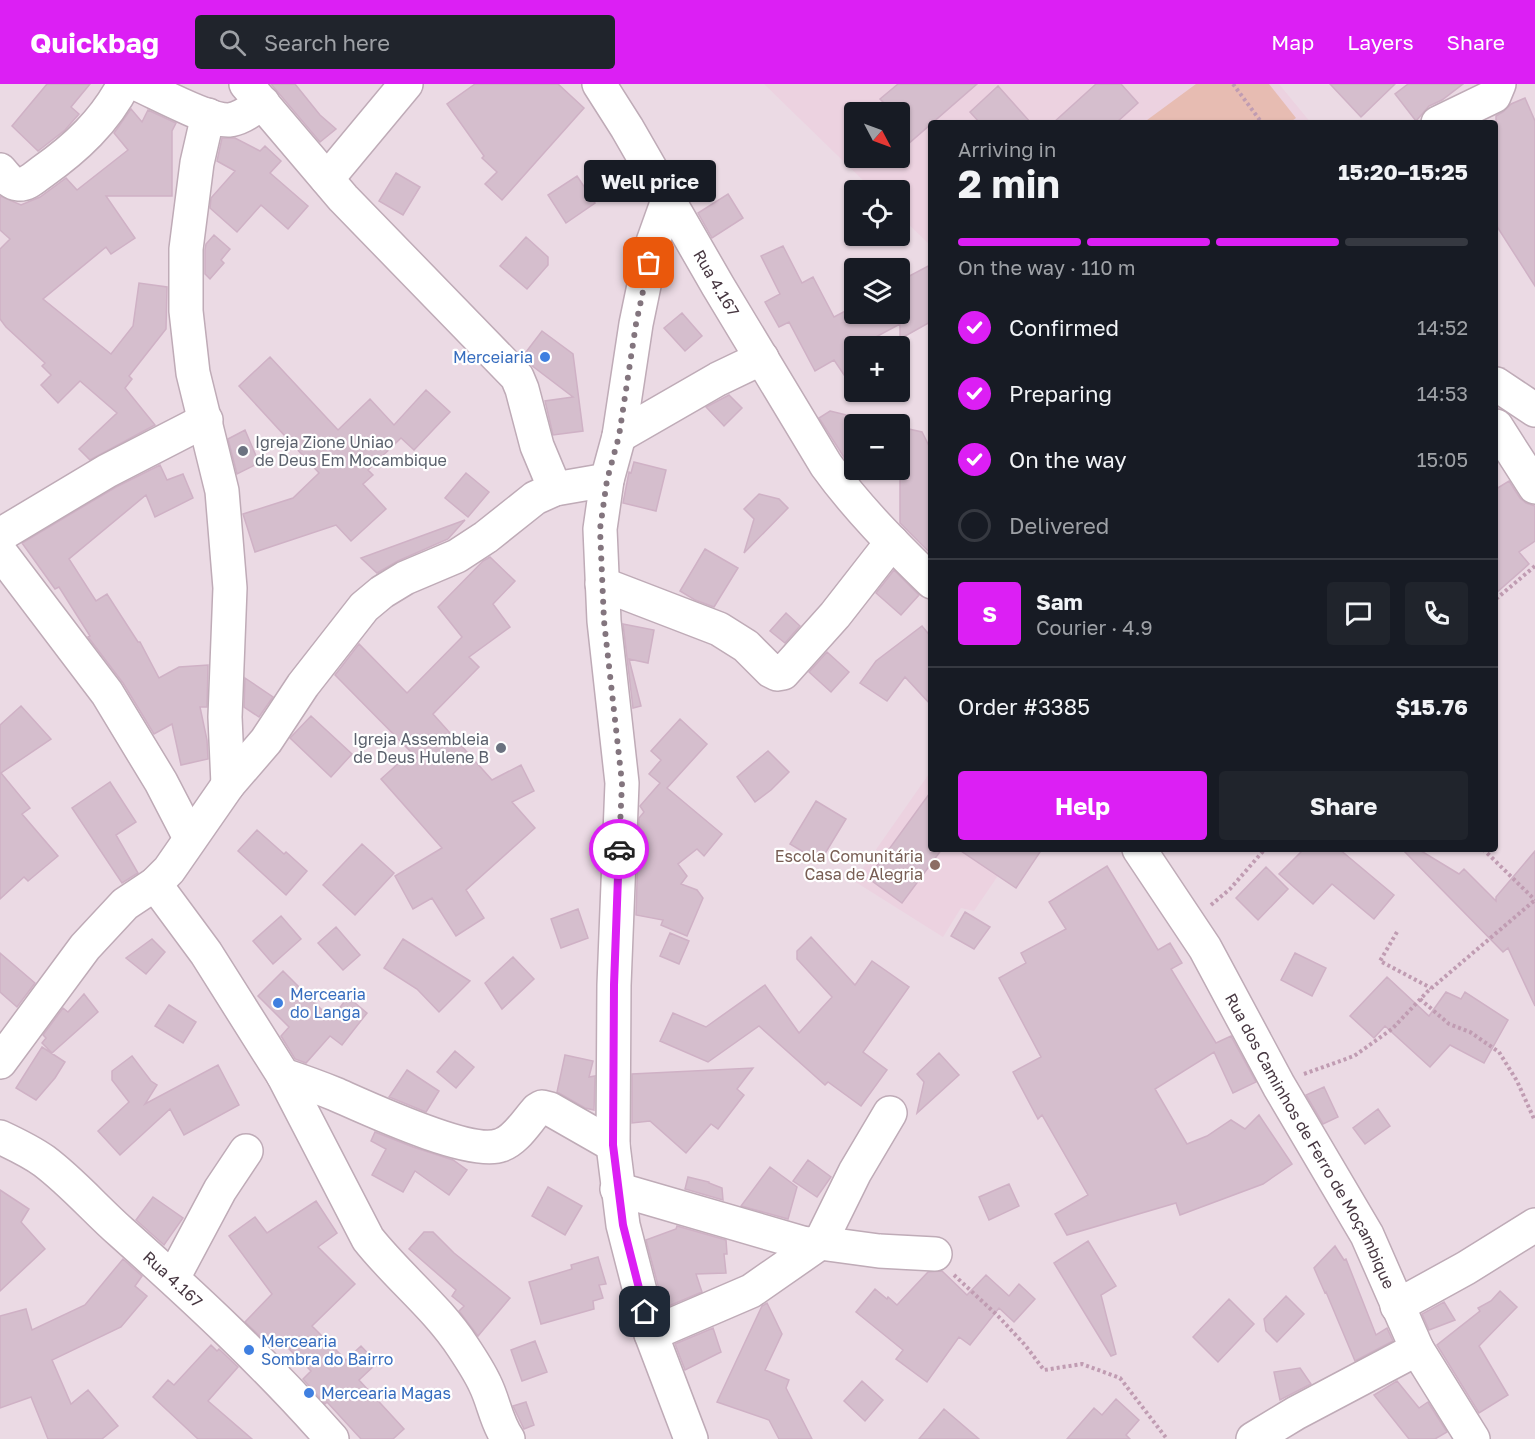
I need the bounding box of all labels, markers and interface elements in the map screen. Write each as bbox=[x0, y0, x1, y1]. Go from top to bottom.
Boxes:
search box bbox=[195, 15, 615, 69]
text: Quickbag bbox=[30, 26, 159, 59]
icon: search bbox=[216, 26, 249, 59]
text: Search here bbox=[264, 29, 390, 56]
text: Map bbox=[1271, 29, 1314, 55]
text: Layers bbox=[1347, 29, 1414, 55]
text: Share bbox=[1447, 29, 1505, 55]
north arrow bbox=[844, 102, 910, 168]
map controls bbox=[844, 102, 910, 480]
text: Arriving in bbox=[958, 137, 1056, 161]
text: 15:20–15:25 bbox=[1338, 158, 1468, 185]
text: 2 min bbox=[958, 160, 1060, 207]
callout: Well price bbox=[583, 161, 715, 203]
text: Well price bbox=[601, 169, 699, 193]
button: locate bbox=[844, 180, 910, 246]
pin bbox=[623, 237, 674, 288]
icon: bag bbox=[632, 246, 665, 279]
street label: Rua 4.167 bbox=[689, 246, 744, 320]
text: On the way · 110 m bbox=[958, 255, 1135, 279]
button: layers bbox=[844, 258, 910, 324]
icon: check bbox=[958, 311, 991, 344]
text: Confirmed bbox=[1009, 314, 1119, 341]
text: 14:52 bbox=[1417, 315, 1468, 339]
button: + bbox=[844, 336, 910, 402]
place label: Merceiaria bbox=[453, 347, 533, 367]
marker: Merceiaria bbox=[538, 350, 552, 364]
icon: check bbox=[958, 377, 991, 410]
text: Preparing bbox=[1009, 380, 1112, 407]
text: 14:53 bbox=[1417, 381, 1468, 405]
button: − bbox=[844, 414, 910, 480]
place label: Igreja Zione Uniao de Deus Em Mocambique bbox=[255, 432, 447, 470]
icon: check bbox=[958, 443, 991, 476]
marker: Igreja Zione Uniao de Deus Em Mocambique bbox=[236, 444, 250, 458]
text: On the way bbox=[1009, 446, 1127, 473]
text: 15:05 bbox=[1417, 447, 1468, 471]
text: Delivered bbox=[1009, 512, 1109, 539]
button: chat bbox=[1327, 582, 1390, 645]
button: phone bbox=[1405, 582, 1468, 645]
text: Sam bbox=[1036, 588, 1083, 615]
text: S bbox=[982, 600, 997, 627]
text: Courier · 4.9 bbox=[1036, 615, 1153, 639]
text: Order #3385 bbox=[958, 693, 1090, 720]
text: $15.76 bbox=[1396, 693, 1468, 720]
place label: Igreja Assembleia de Deus Hulene B bbox=[353, 729, 489, 767]
marker: Igreja Assembleia de Deus Hulene B bbox=[494, 741, 508, 755]
button: Help bbox=[958, 771, 1207, 840]
button: Share bbox=[1219, 771, 1468, 840]
courier bbox=[589, 819, 649, 879]
icon: car bbox=[603, 833, 636, 866]
place label: Escola Comunitária Casa de Alegria bbox=[775, 846, 923, 884]
marker: Escola Comunitária Casa de Alegria bbox=[928, 858, 942, 872]
place label: Mercearia do Langa bbox=[290, 984, 366, 1022]
street label: Rua dos Caminhos de Ferro de Moçambique bbox=[1221, 990, 1399, 1292]
marker: Mercearia do Langa bbox=[271, 996, 285, 1010]
street label: Rua 4.167 bbox=[139, 1247, 207, 1311]
pin bbox=[619, 1286, 670, 1337]
icon: home bbox=[628, 1295, 661, 1328]
place label: Mercearia Sombra do Bairro bbox=[261, 1331, 393, 1369]
marker: Mercearia Sombra do Bairro bbox=[242, 1343, 256, 1357]
place label: Mercearia Magas bbox=[321, 1383, 451, 1403]
marker: Mercearia Magas bbox=[302, 1386, 316, 1400]

